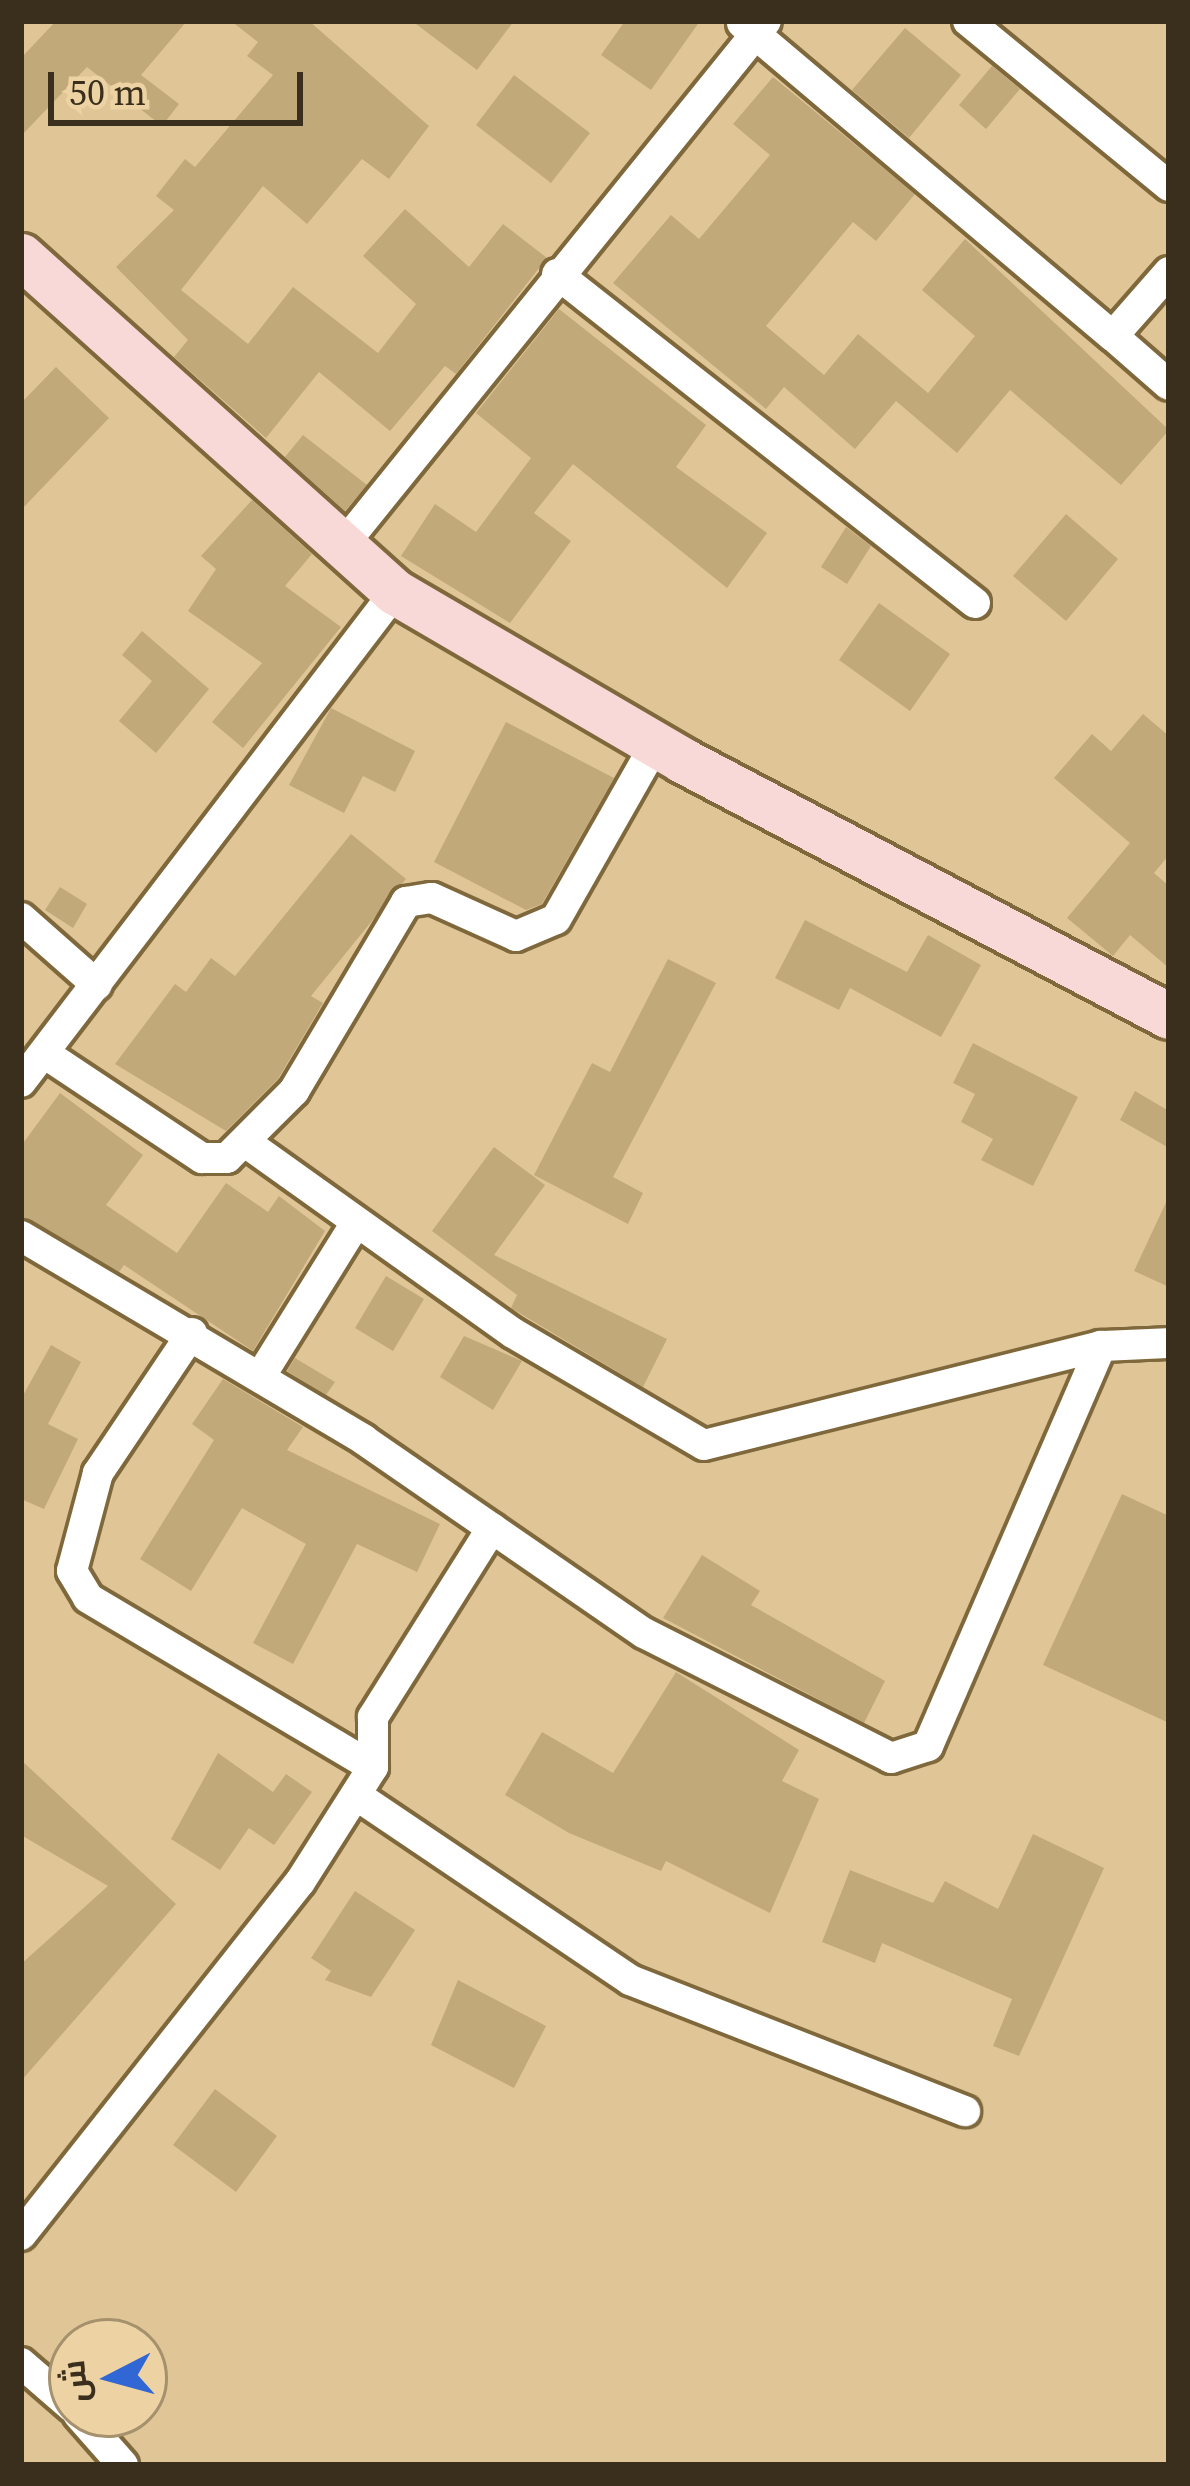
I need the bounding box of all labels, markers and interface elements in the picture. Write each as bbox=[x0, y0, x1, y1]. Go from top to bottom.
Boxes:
scale bar bbox=[54, 48, 309, 122]
text: 50 m bbox=[69, 68, 146, 117]
north arrow bbox=[48, 2318, 168, 2438]
text: ش bbox=[50, 2358, 99, 2405]

